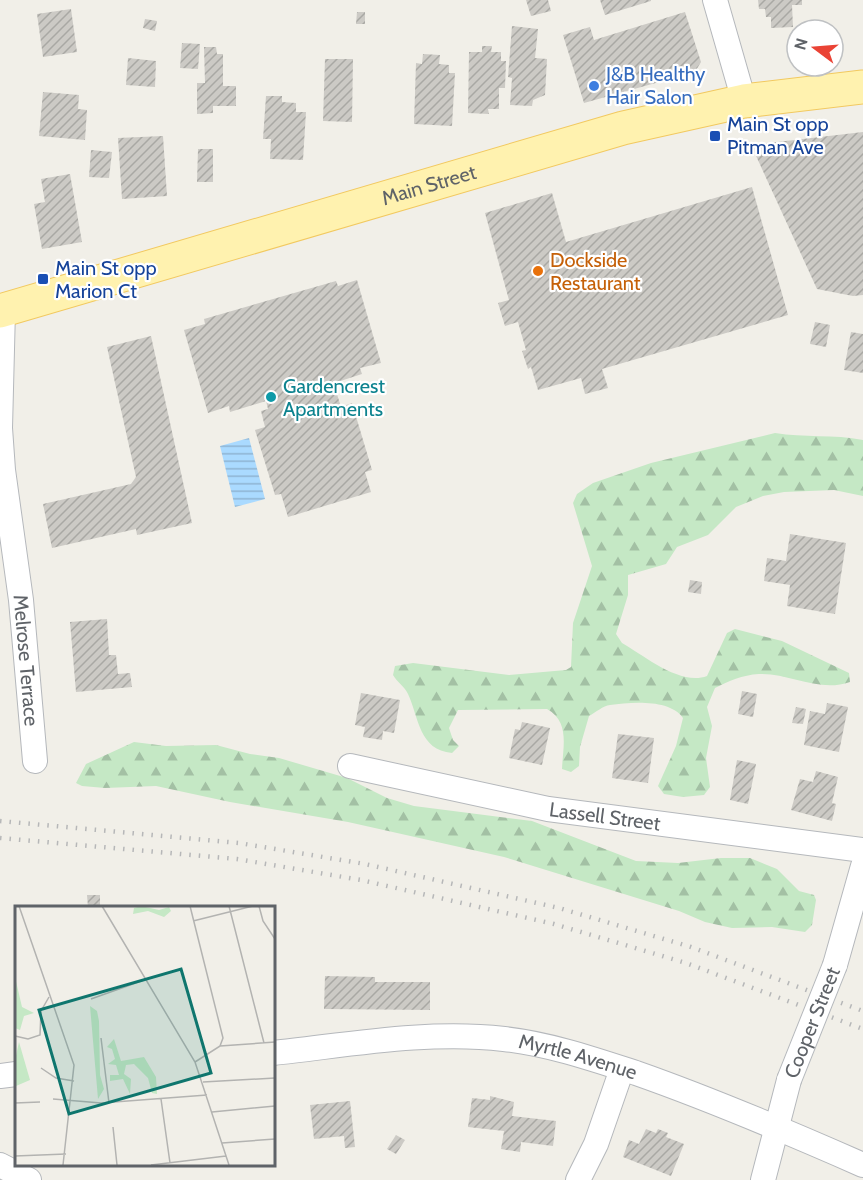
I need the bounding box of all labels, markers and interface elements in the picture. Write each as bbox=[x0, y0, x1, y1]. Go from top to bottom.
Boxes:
north arrow bbox=[785, 18, 845, 78]
text: N bbox=[790, 36, 812, 52]
place label: J&B Healthy Hair Salon bbox=[605, 62, 705, 109]
marker: J&B Healthy Hair Salon bbox=[587, 79, 601, 93]
place label: Main St opp Pitman Ave bbox=[727, 112, 829, 159]
marker: Main St opp Pitman Ave bbox=[708, 129, 722, 143]
street label: Main Street bbox=[379, 160, 479, 210]
place label: Dockside Restaurant bbox=[550, 248, 641, 295]
place label: Main St opp Marion Ct bbox=[55, 256, 157, 303]
marker: Dockside Restaurant bbox=[531, 264, 545, 278]
marker: Main St opp Marion Ct bbox=[36, 272, 50, 286]
place label: Gardencrest Apartments bbox=[283, 374, 385, 421]
marker: Gardencrest Apartments bbox=[264, 390, 278, 404]
street label: Melrose Terrace bbox=[9, 594, 44, 727]
street label: Lassell Street bbox=[548, 797, 662, 836]
inset map bbox=[15, 906, 274, 1165]
street label: Cooper Street bbox=[779, 963, 845, 1082]
street label: Myrtle Avenue bbox=[517, 1029, 640, 1085]

